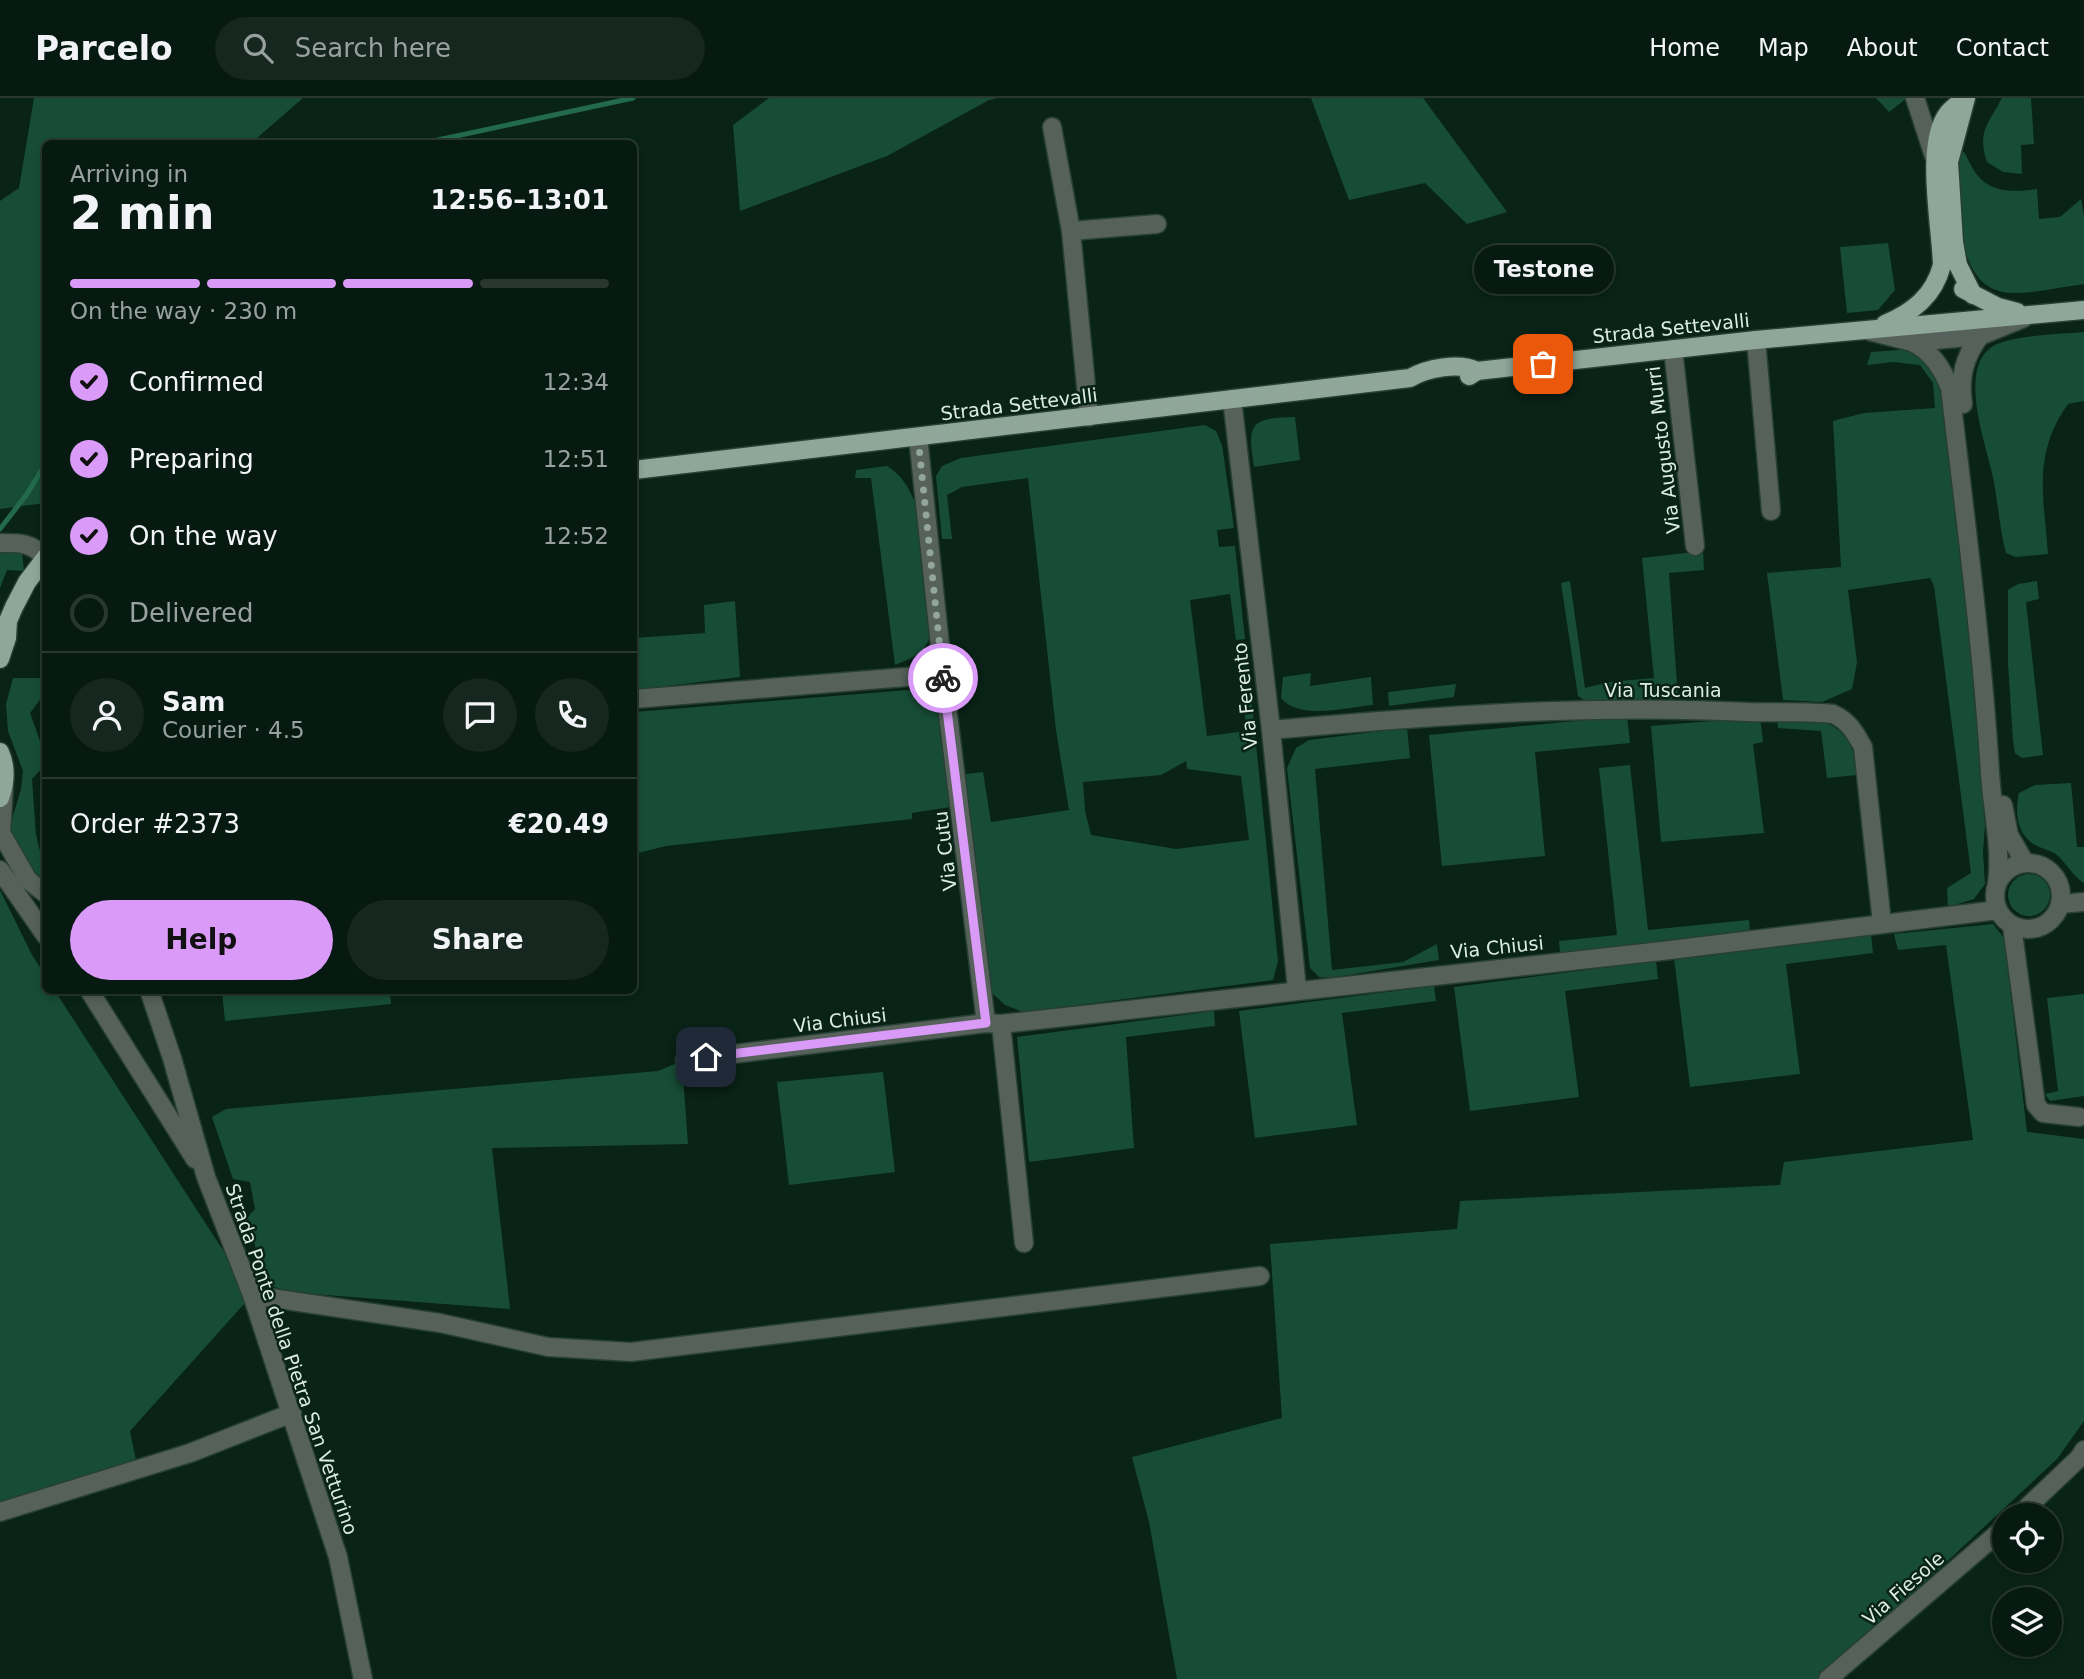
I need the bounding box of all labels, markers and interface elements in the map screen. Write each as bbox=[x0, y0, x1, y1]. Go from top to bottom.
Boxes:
search box bbox=[215, 17, 705, 80]
text: Parcelo bbox=[35, 29, 173, 68]
icon: search bbox=[239, 29, 277, 67]
text: Search here bbox=[295, 33, 451, 63]
text: Home bbox=[1649, 34, 1720, 62]
text: Map bbox=[1758, 34, 1809, 62]
text: About bbox=[1847, 34, 1918, 62]
text: Contact bbox=[1956, 34, 2049, 62]
text: Arriving in bbox=[70, 161, 188, 187]
text: 12:56–13:01 bbox=[430, 185, 609, 215]
text: 2 min bbox=[70, 186, 214, 240]
callout: Testone bbox=[1473, 245, 1613, 294]
text: Testone bbox=[1494, 256, 1594, 282]
text: On the way · 230 m bbox=[70, 298, 297, 324]
street label: Strada Settevalli bbox=[1591, 309, 1751, 347]
pin bbox=[1513, 334, 1573, 394]
icon: bag bbox=[1524, 345, 1562, 383]
icon: check bbox=[70, 363, 108, 401]
street label: Via Augusto Murri bbox=[1642, 365, 1684, 535]
text: Confirmed bbox=[129, 367, 264, 397]
text: 12:34 bbox=[543, 369, 609, 395]
street label: Strada Settevalli bbox=[939, 383, 1099, 425]
icon: check bbox=[70, 440, 108, 478]
text: Preparing bbox=[129, 444, 254, 474]
text: 12:51 bbox=[543, 446, 609, 472]
icon: check bbox=[70, 517, 108, 555]
text: On the way bbox=[129, 521, 278, 551]
text: 12:52 bbox=[543, 523, 609, 549]
text: Delivered bbox=[129, 598, 253, 628]
street label: Via Ferento bbox=[1228, 641, 1262, 751]
courier bbox=[908, 643, 978, 713]
icon: bike bbox=[924, 659, 962, 697]
button: person bbox=[70, 678, 144, 752]
button: chat bbox=[443, 678, 517, 752]
button: phone bbox=[535, 678, 609, 752]
street label: Via Tuscania bbox=[1604, 679, 1722, 701]
text: Sam bbox=[162, 687, 225, 717]
text: Courier · 4.5 bbox=[162, 717, 305, 743]
text: Order #2373 bbox=[70, 809, 240, 839]
text: €20.49 bbox=[509, 809, 609, 839]
street label: Via Cutu bbox=[929, 810, 961, 892]
button: Help bbox=[70, 900, 333, 980]
button: Share bbox=[347, 900, 609, 980]
street label: Via Chiusi bbox=[1449, 931, 1545, 963]
street label: Via Chiusi bbox=[792, 1003, 888, 1037]
pin bbox=[676, 1027, 736, 1087]
icon: home bbox=[687, 1038, 725, 1076]
street label: Strada Ponte della Pietra San Vetturino bbox=[221, 1181, 363, 1537]
map controls bbox=[1992, 1503, 2062, 1657]
button: locate bbox=[1992, 1503, 2062, 1573]
street label: Via Fiesole bbox=[1858, 1547, 1948, 1629]
button: layers bbox=[1992, 1587, 2062, 1657]

